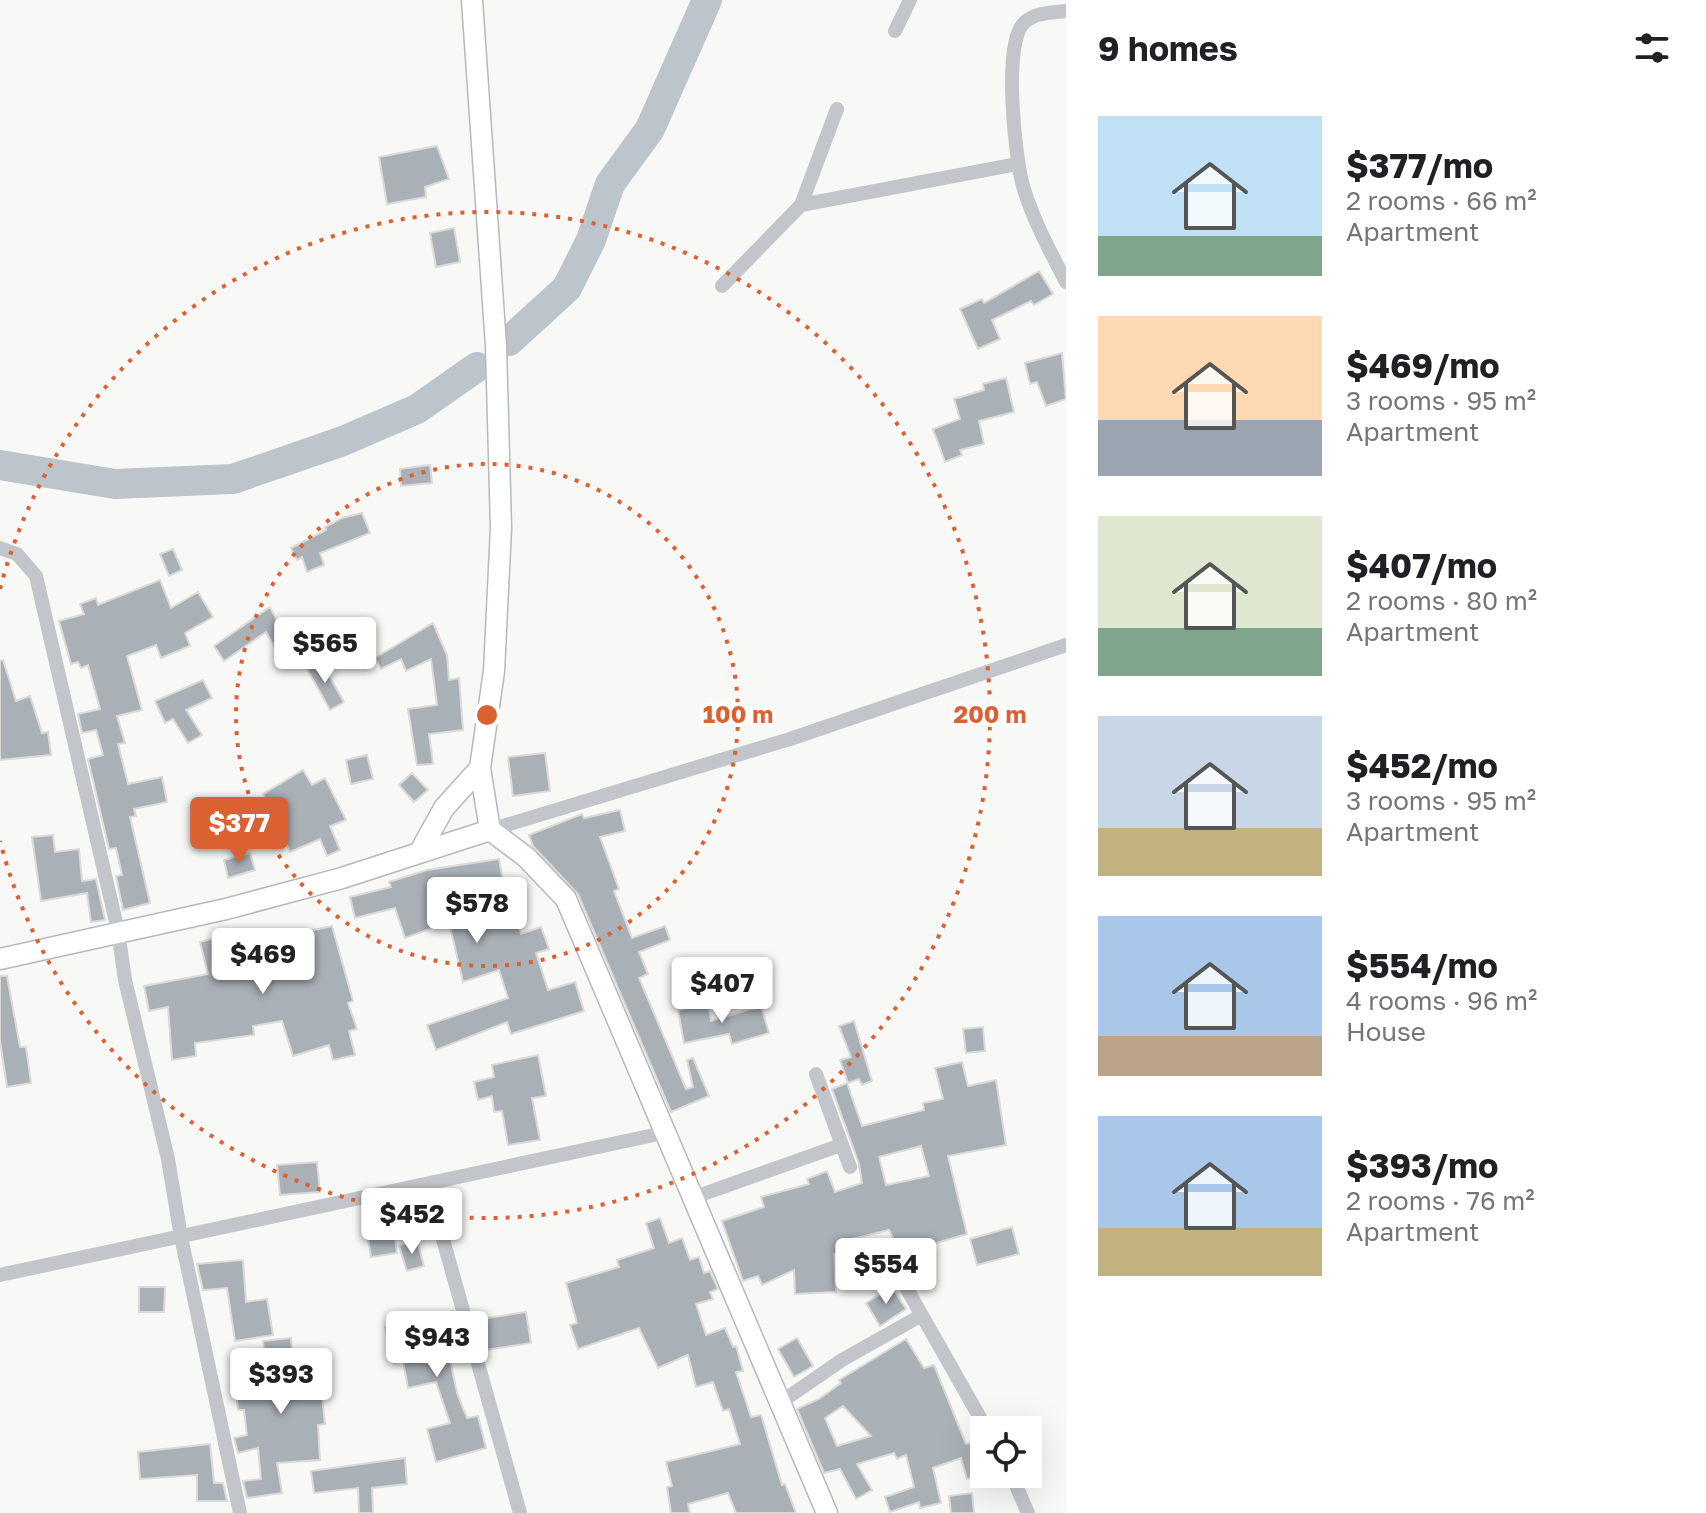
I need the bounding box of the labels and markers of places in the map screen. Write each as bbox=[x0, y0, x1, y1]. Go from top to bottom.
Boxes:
pin: $565 bbox=[278, 617, 372, 685]
centre of rings bbox=[473, 701, 501, 729]
pin: $377 bbox=[192, 797, 286, 865]
pin: $578 bbox=[430, 877, 524, 945]
pin: $469 bbox=[216, 928, 310, 996]
pin: $407 bbox=[675, 957, 769, 1025]
pin: $452 bbox=[365, 1188, 459, 1256]
pin: $554 bbox=[839, 1238, 933, 1306]
pin: $943 bbox=[390, 1311, 484, 1379]
pin: $393 bbox=[234, 1348, 328, 1416]

